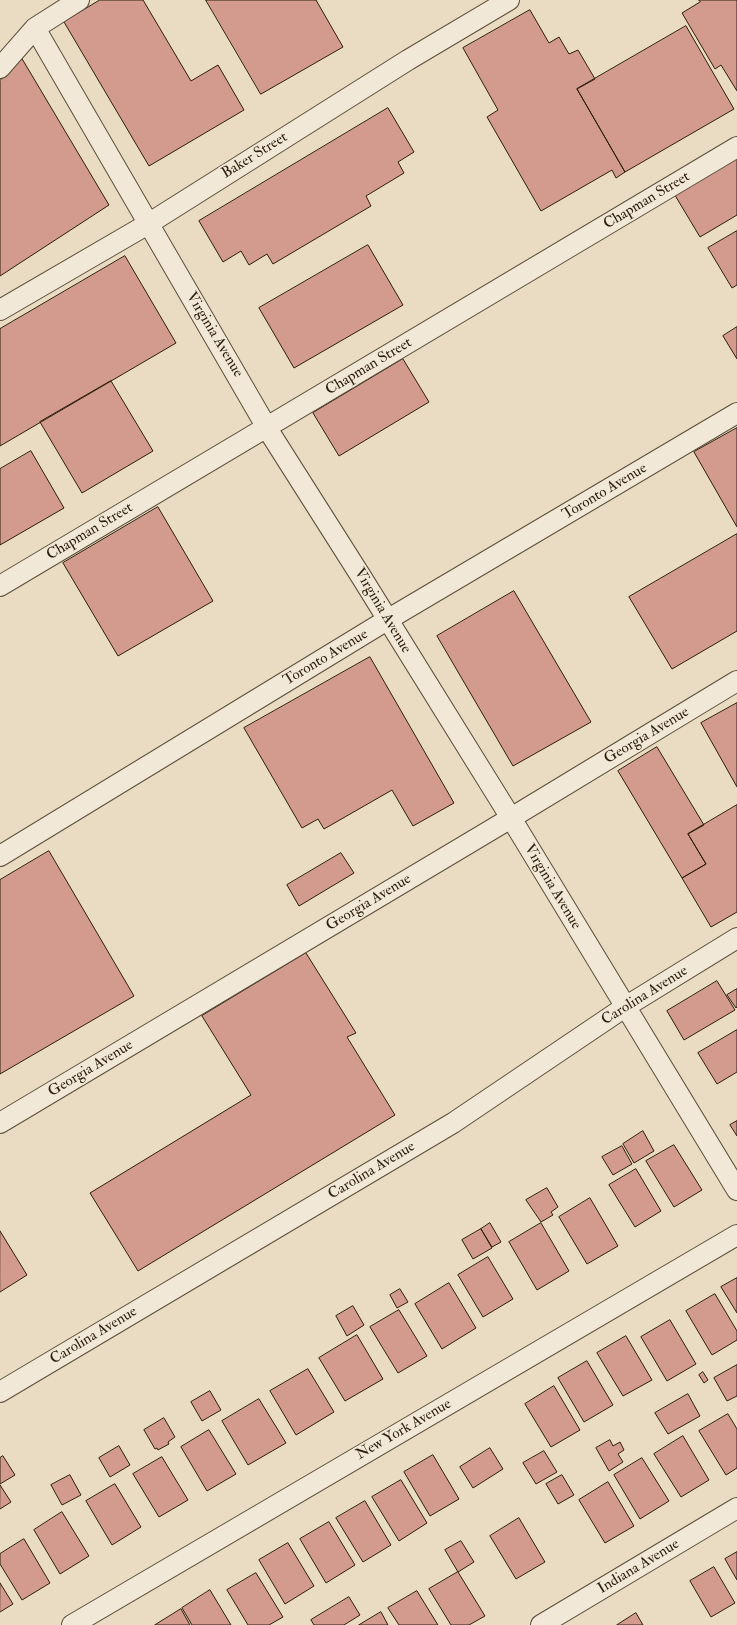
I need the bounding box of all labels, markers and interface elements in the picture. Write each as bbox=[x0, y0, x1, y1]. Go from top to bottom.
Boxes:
street label: Baker Street bbox=[219, 129, 291, 183]
street label: Chapman Street bbox=[601, 168, 693, 234]
street label: Virginia Avenue bbox=[182, 289, 246, 381]
street label: Chapman Street bbox=[323, 334, 415, 400]
street label: Toronto Avenue bbox=[559, 460, 651, 524]
street label: Chapman Street bbox=[44, 499, 136, 565]
street label: Virginia Avenue bbox=[350, 565, 414, 657]
street label: Toronto Avenue bbox=[280, 626, 372, 690]
street label: Georgia Avenue bbox=[601, 704, 693, 768]
street label: Virginia Avenue bbox=[520, 841, 584, 933]
street label: Georgia Avenue bbox=[323, 871, 415, 935]
street label: Carolina Avenue bbox=[599, 962, 691, 1030]
street label: Georgia Avenue bbox=[45, 1037, 137, 1101]
street label: Carolina Avenue bbox=[325, 1138, 419, 1204]
street label: Carolina Avenue bbox=[47, 1303, 141, 1369]
street label: New York Avenue bbox=[353, 1395, 455, 1465]
street label: Indiana Avenue bbox=[595, 1536, 683, 1598]

